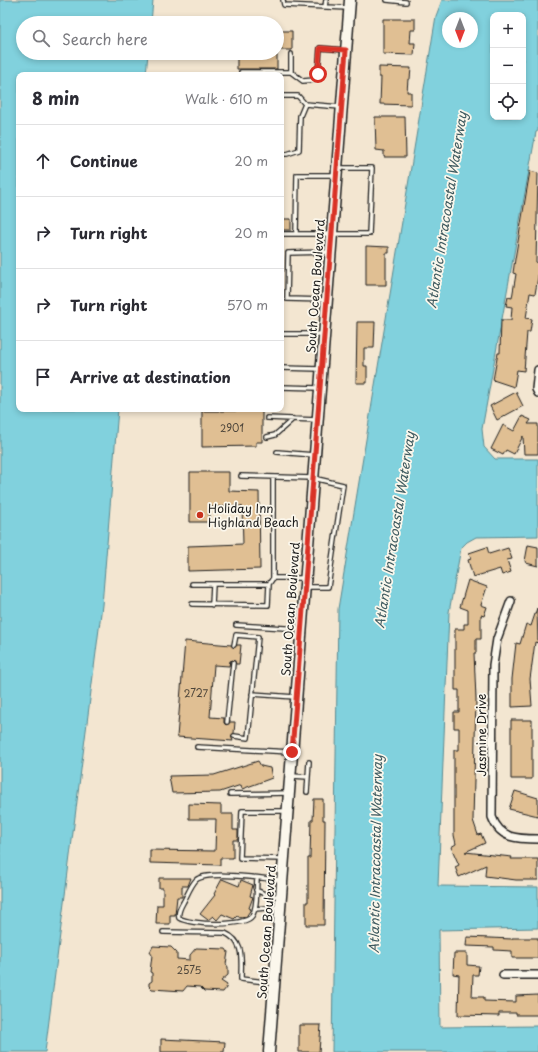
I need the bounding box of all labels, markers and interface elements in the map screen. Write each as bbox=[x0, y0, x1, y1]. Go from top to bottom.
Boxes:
north arrow bbox=[442, 12, 478, 48]
map controls bbox=[490, 12, 526, 120]
button: + bbox=[490, 12, 526, 48]
search box bbox=[16, 16, 284, 60]
icon: search bbox=[30, 27, 52, 49]
text: Search here bbox=[62, 27, 148, 50]
button: − bbox=[490, 48, 526, 84]
route start bbox=[309, 65, 327, 83]
button: locate bbox=[490, 84, 526, 120]
text: 8 min bbox=[32, 85, 80, 111]
text: Walk · 610 m bbox=[185, 89, 268, 108]
water label: Atlantic Intracoastal Waterway bbox=[421, 109, 471, 309]
text: Continue bbox=[70, 149, 138, 172]
icon: ahead bbox=[32, 150, 54, 172]
text: 20 m bbox=[234, 151, 268, 170]
street label: South Ocean Boulevard bbox=[301, 218, 329, 354]
text: Turn right bbox=[70, 221, 147, 244]
icon: right bbox=[32, 222, 54, 244]
text: 20 m bbox=[234, 223, 268, 242]
text: Turn right bbox=[70, 293, 147, 316]
icon: right bbox=[32, 294, 54, 316]
text: 570 m bbox=[227, 295, 268, 314]
text: Arrive at destination bbox=[70, 365, 231, 388]
icon: arrive bbox=[32, 366, 54, 388]
house number: 2901 bbox=[220, 420, 244, 435]
water label: Atlantic Intracoastal Waterway bbox=[369, 429, 419, 629]
place label: Holiday Inn Highland Beach bbox=[208, 499, 299, 531]
marker: Holiday Inn Highland Beach bbox=[195, 510, 205, 520]
street label: South Ocean Boulevard bbox=[276, 541, 304, 677]
house number: 2727 bbox=[184, 685, 209, 700]
street label: Jasmine Drive bbox=[472, 694, 490, 776]
route end bbox=[283, 743, 301, 761]
water label: Atlantic Intracoastal Waterway bbox=[364, 753, 386, 953]
street label: South Ocean Boulevard bbox=[252, 864, 280, 1000]
house number: 2575 bbox=[177, 962, 201, 977]

